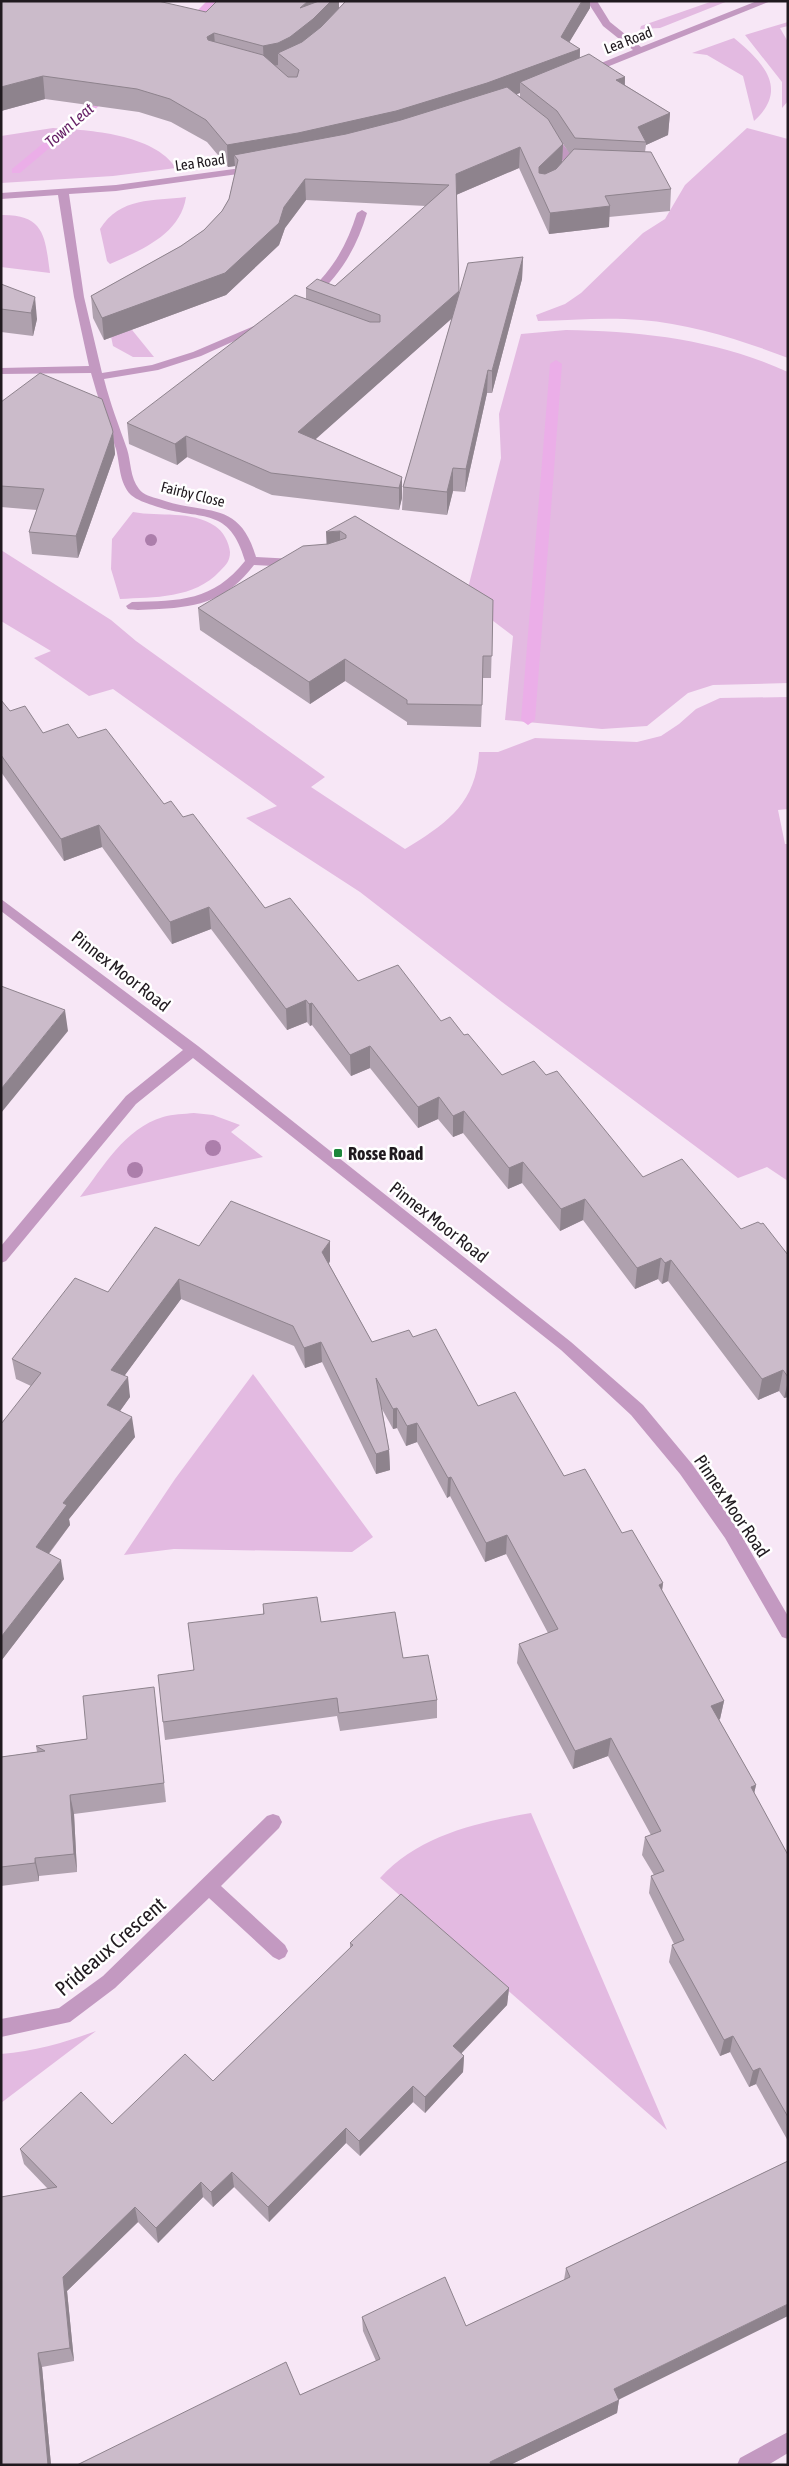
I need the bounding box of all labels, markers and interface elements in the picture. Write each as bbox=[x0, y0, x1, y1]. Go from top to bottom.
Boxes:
street label: Lea Road bbox=[601, 23, 655, 57]
water label: Town Leat bbox=[41, 99, 97, 151]
street label: Lea Road bbox=[174, 150, 226, 174]
street label: Fairby Close bbox=[159, 478, 227, 510]
street label: Pinnex Moor Road bbox=[68, 926, 174, 1016]
place label: Rosse Road bbox=[348, 1143, 423, 1164]
marker: Rosse Road bbox=[332, 1147, 344, 1159]
street label: Pinnex Moor Road bbox=[386, 1177, 492, 1267]
street label: Pinnex Moor Road bbox=[690, 1451, 774, 1561]
street label: Prideaux Crescent bbox=[50, 1892, 170, 2000]

